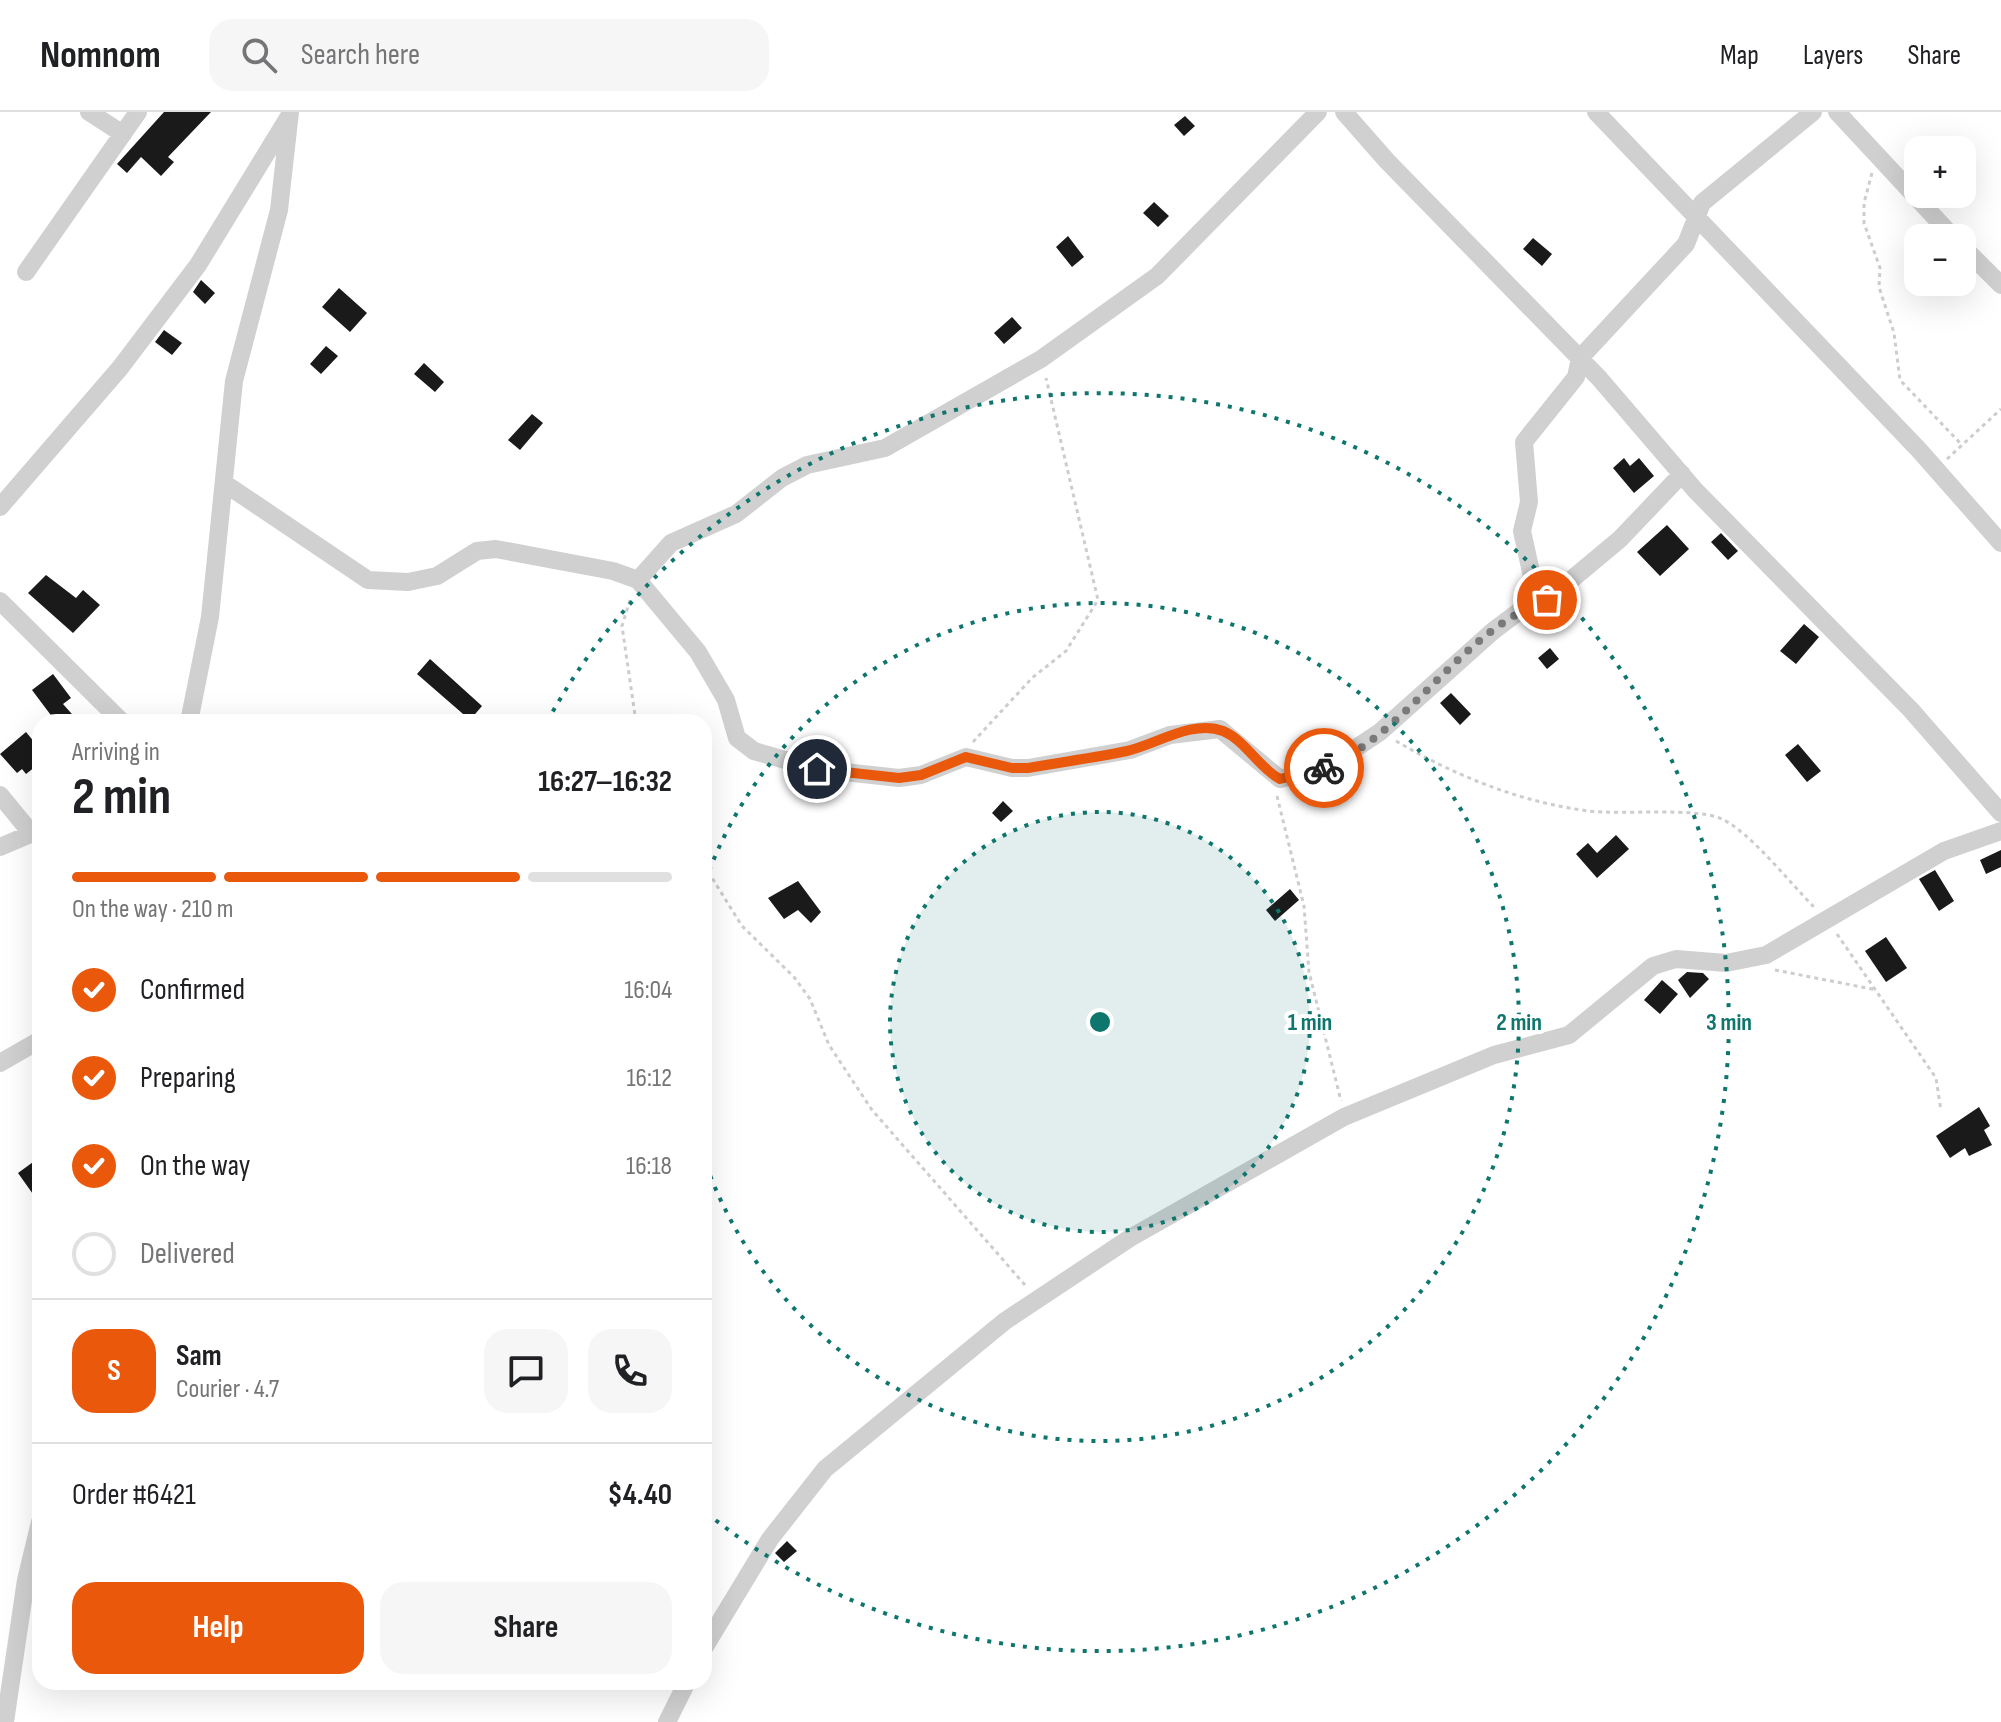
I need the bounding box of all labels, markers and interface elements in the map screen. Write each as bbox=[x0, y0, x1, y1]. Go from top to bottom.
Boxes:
search box bbox=[209, 19, 769, 91]
text: Nomnom bbox=[40, 33, 161, 78]
icon: search bbox=[237, 33, 281, 77]
text: Search here bbox=[301, 37, 420, 73]
text: Map bbox=[1720, 39, 1759, 72]
text: Layers bbox=[1803, 39, 1863, 72]
text: Share bbox=[1907, 39, 1961, 72]
map controls bbox=[1904, 136, 1976, 296]
button: + bbox=[1904, 136, 1976, 208]
button: − bbox=[1904, 224, 1976, 296]
pin bbox=[1513, 566, 1581, 634]
icon: bag bbox=[1525, 578, 1569, 622]
courier bbox=[1284, 728, 1364, 808]
pin bbox=[783, 735, 851, 803]
text: Arriving in bbox=[72, 737, 160, 768]
icon: bike bbox=[1302, 746, 1346, 790]
icon: home bbox=[795, 747, 839, 791]
text: 16:27–16:32 bbox=[538, 764, 672, 800]
text: 2 min bbox=[72, 766, 171, 829]
text: On the way · 210 m bbox=[72, 894, 233, 925]
icon: check bbox=[72, 968, 116, 1012]
text: Confirmed bbox=[140, 972, 245, 1008]
text: 16:04 bbox=[624, 975, 672, 1006]
centre of rings bbox=[1086, 1008, 1114, 1036]
text: 1 min bbox=[1288, 1008, 1332, 1037]
text: 2 min bbox=[1496, 1008, 1542, 1037]
text: 3 min bbox=[1706, 1008, 1752, 1037]
icon: check bbox=[72, 1056, 116, 1100]
text: Preparing bbox=[140, 1060, 236, 1096]
text: 16:12 bbox=[626, 1063, 672, 1094]
icon: check bbox=[72, 1144, 116, 1188]
text: On the way bbox=[140, 1148, 250, 1184]
text: 16:18 bbox=[626, 1151, 672, 1182]
text: Delivered bbox=[140, 1236, 235, 1272]
button: chat bbox=[484, 1329, 568, 1413]
button: phone bbox=[588, 1329, 672, 1413]
text: Sam bbox=[176, 1338, 222, 1374]
text: S bbox=[107, 1353, 121, 1389]
text: Courier · 4.7 bbox=[176, 1374, 279, 1405]
text: Order #6421 bbox=[72, 1477, 196, 1513]
text: $4.40 bbox=[607, 1477, 672, 1513]
button: Help bbox=[72, 1582, 364, 1674]
button: Share bbox=[380, 1582, 672, 1674]

